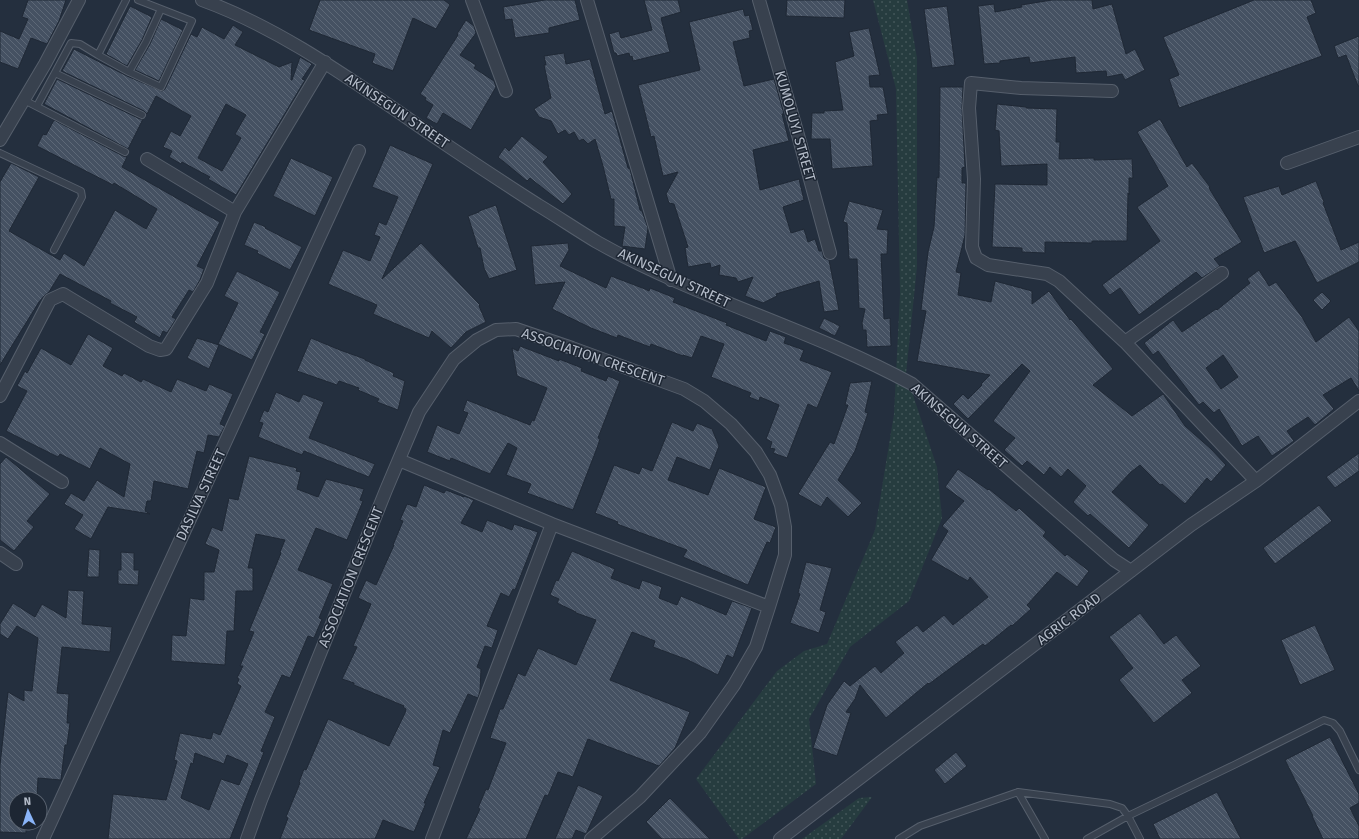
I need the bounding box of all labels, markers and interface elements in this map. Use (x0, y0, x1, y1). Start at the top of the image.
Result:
street label: KUMOLUYI STREET (771, 69, 819, 184)
street label: AKINSEGUN STREET (342, 70, 453, 152)
street label: AKINSEGUN STREET (615, 245, 733, 312)
street label: ASSOCIATION CRESCENT (519, 325, 667, 390)
street label: AKINSEGUN STREET (908, 380, 1011, 473)
street label: DASILVA STREET (172, 446, 230, 544)
street label: ASSOCIATION CRESCENT (315, 504, 387, 650)
street label: AGRIC ROAD (1034, 589, 1104, 649)
north arrow (8, 791, 48, 831)
text: N (23, 795, 31, 808)

